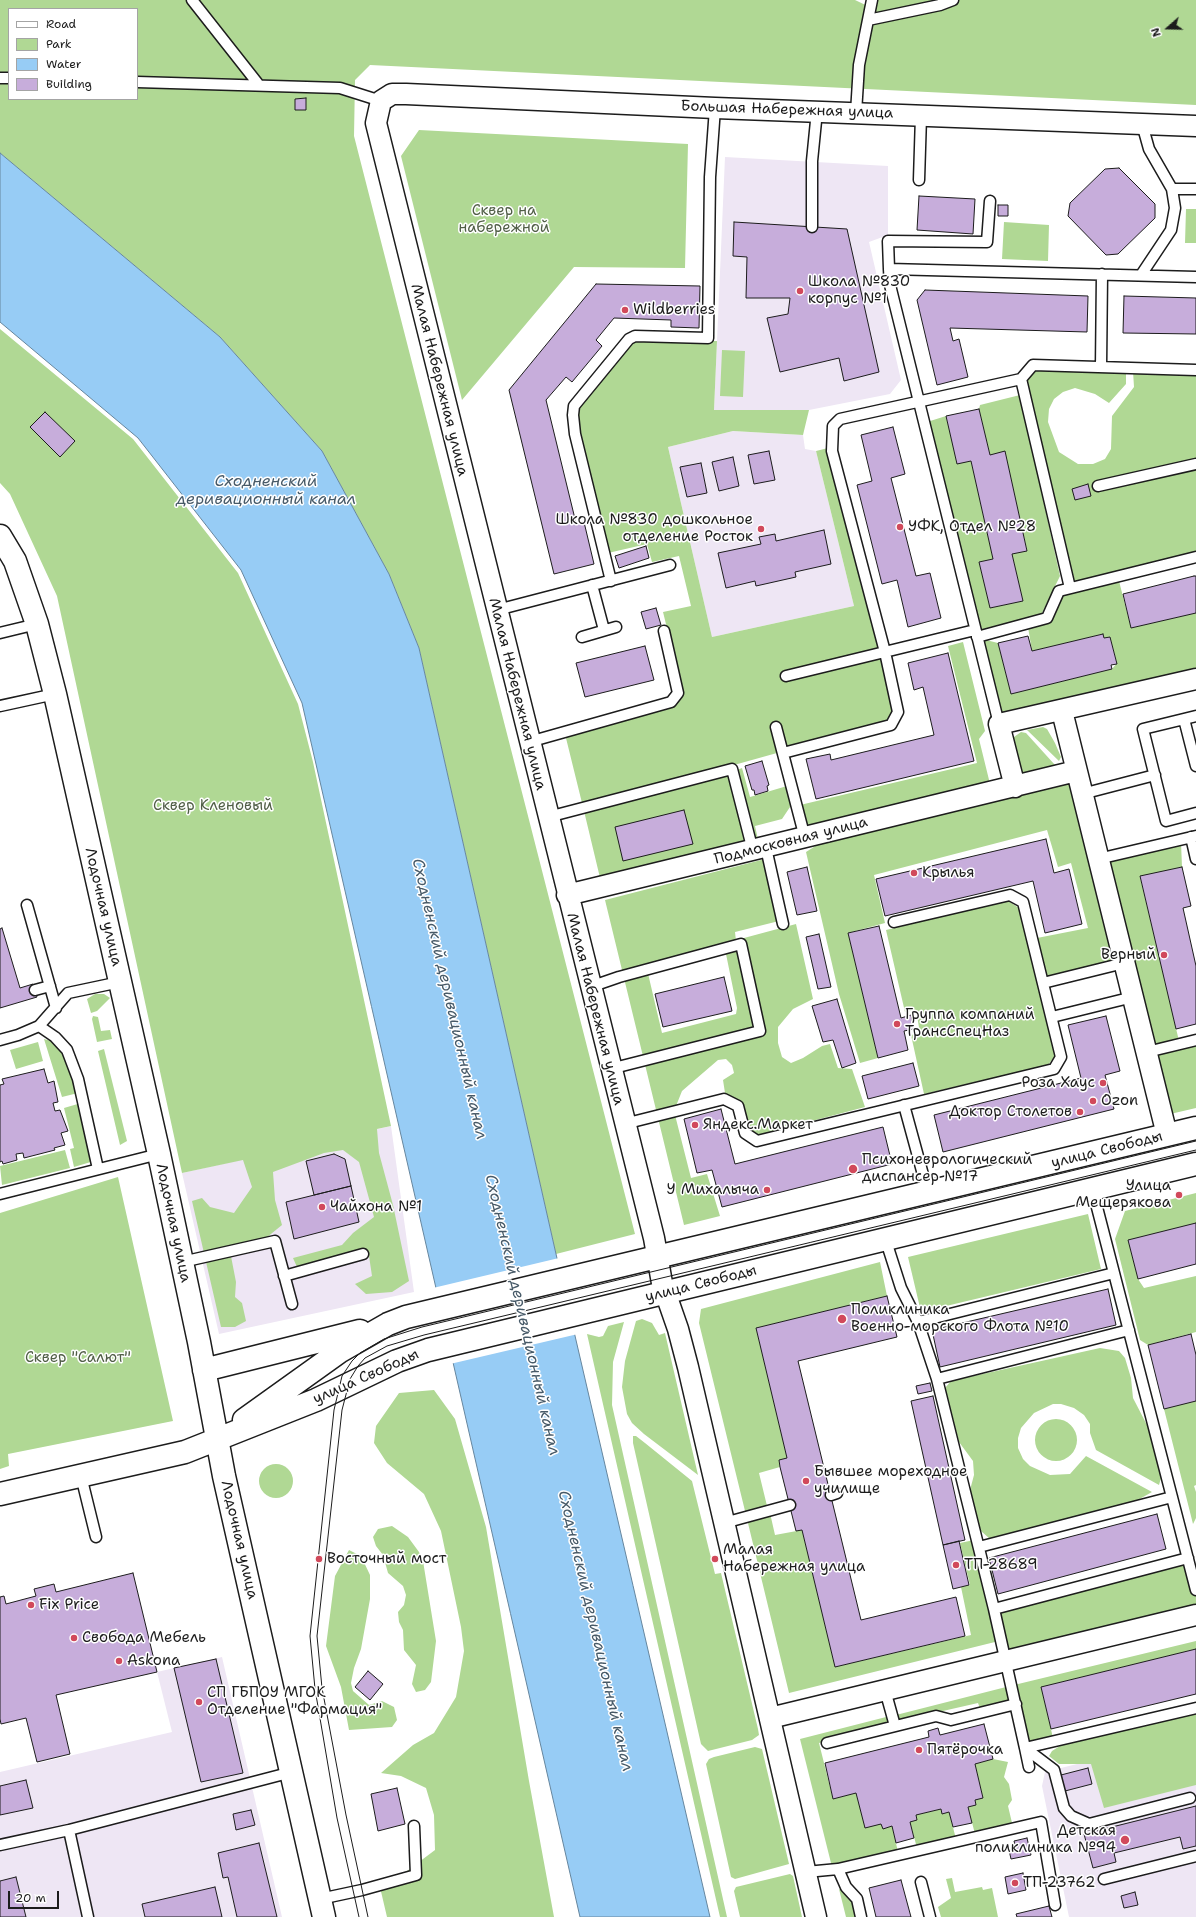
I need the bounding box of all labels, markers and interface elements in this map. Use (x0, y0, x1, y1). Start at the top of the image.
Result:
legend (8, 8, 138, 100)
north arrow (1148, 8, 1188, 48)
text: Road (46, 16, 76, 32)
text: N (1148, 26, 1165, 39)
text: Park (46, 36, 72, 52)
text: Water (46, 56, 81, 72)
text: Building (46, 76, 92, 92)
street label: Большая Набережная улица (680, 97, 894, 123)
park label: Сквер на набережной (458, 202, 550, 237)
place label: Школа №830 корпус №1 (808, 273, 910, 308)
street label: Малая Набережная улица (406, 282, 472, 478)
marker: Школа №830 корпус №1 (795, 286, 805, 296)
place label: Wildberries (633, 301, 715, 319)
marker: Wildberries (620, 305, 630, 315)
water label: Сходненский деривационный канал (176, 472, 356, 510)
place label: Школа №830 дошкольное отделение Росток (555, 511, 753, 546)
place label: УФК, Отдел №28 (908, 518, 1036, 536)
marker: УФК, Отдел №28 (895, 522, 905, 532)
marker: Школа №830 дошкольное отделение Росток (756, 524, 766, 534)
street label: Малая Набережная улица (484, 596, 550, 792)
park label: Сквер Кленовый (153, 797, 273, 815)
street label: Подмосковная улица (712, 813, 870, 869)
street label: Лодочная улица (81, 846, 125, 968)
water label: Сходненский деривационный канал (407, 857, 491, 1141)
place label: Крылья (922, 864, 975, 882)
marker: Крылья (909, 868, 919, 878)
street label: Малая Набережная улица (562, 911, 628, 1107)
place label: Верный (1101, 946, 1156, 964)
marker: Верный (1159, 950, 1169, 960)
place label: Группа компаний ТрансСпецНаз (905, 1006, 1034, 1041)
marker: Группа компаний ТрансСпецНаз (892, 1019, 902, 1029)
place label: Роза Хаус (1022, 1074, 1095, 1092)
marker: Роза Хаус (1098, 1078, 1108, 1088)
place label: Ozon (1101, 1092, 1138, 1110)
marker: Ozon (1088, 1096, 1098, 1106)
place label: Доктор Столетов (949, 1103, 1072, 1121)
marker: Доктор Столетов (1075, 1107, 1085, 1117)
place label: Яндекс.Маркет (703, 1116, 813, 1134)
marker: Яндекс.Маркет (690, 1120, 700, 1130)
street label: улица Свободы (1049, 1127, 1165, 1173)
place label: Психоневрологический диспансер №17 (862, 1151, 1032, 1186)
street label: Лодочная улица (152, 1162, 194, 1284)
marker: Психоневрологический диспансер №17 (847, 1163, 859, 1175)
water label: Сходненский деривационный канал (480, 1173, 564, 1457)
place label: Улица Мещерякова (1075, 1177, 1171, 1212)
place label: У Михалыча (667, 1181, 759, 1199)
marker: У Михалыча (762, 1185, 772, 1195)
marker: Улица Мещерякова (1174, 1190, 1184, 1200)
place label: Чайхона №1 (330, 1198, 422, 1216)
marker: Чайхона №1 (317, 1202, 327, 1212)
street label: улица Свободы (643, 1261, 759, 1307)
place label: Поликлиника Военно-морского Флота №10 (851, 1301, 1069, 1336)
marker: Поликлиника Военно-морского Флота №10 (836, 1313, 848, 1325)
street label: улица Свободы (310, 1346, 422, 1408)
park label: Сквер "Салют" (25, 1349, 131, 1367)
place label: Бывшее мореходное училище (814, 1463, 967, 1498)
marker: Бывшее мореходное училище (801, 1476, 811, 1486)
street label: Лодочная улица (217, 1479, 261, 1601)
water label: Сходненский деривационный канал (553, 1489, 637, 1773)
place label: Малая Набережная улица (723, 1541, 865, 1576)
place label: Восточный мост (327, 1550, 446, 1568)
marker: Восточный мост (314, 1554, 324, 1564)
marker: Малая Набережная улица (710, 1554, 720, 1564)
place label: ТП-28689 (964, 1556, 1038, 1574)
marker: ТП-28689 (951, 1560, 961, 1570)
place label: Fix Price (39, 1596, 99, 1614)
marker: Fix Price (26, 1600, 36, 1610)
place label: Свобода Мебель (82, 1629, 206, 1647)
marker: Свобода Мебель (69, 1633, 79, 1643)
place label: Askona (127, 1652, 180, 1670)
marker: Askona (114, 1656, 124, 1666)
place label: СП ГБПОУ МГОК Отделение "Фармация" (207, 1684, 382, 1719)
marker: СП ГБПОУ МГОК Отделение "Фармация" (194, 1697, 204, 1707)
place label: Пятёрочка (927, 1741, 1003, 1759)
marker: Пятёрочка (914, 1745, 924, 1755)
place label: Детская поликлиника №94 (975, 1822, 1116, 1857)
marker: Детская поликлиника №94 (1119, 1834, 1131, 1846)
place label: ТП-23762 (1023, 1874, 1095, 1892)
marker: ТП-23762 (1010, 1878, 1020, 1888)
scale bar (10, 1883, 61, 1909)
text: 20 m (15, 1890, 46, 1906)

